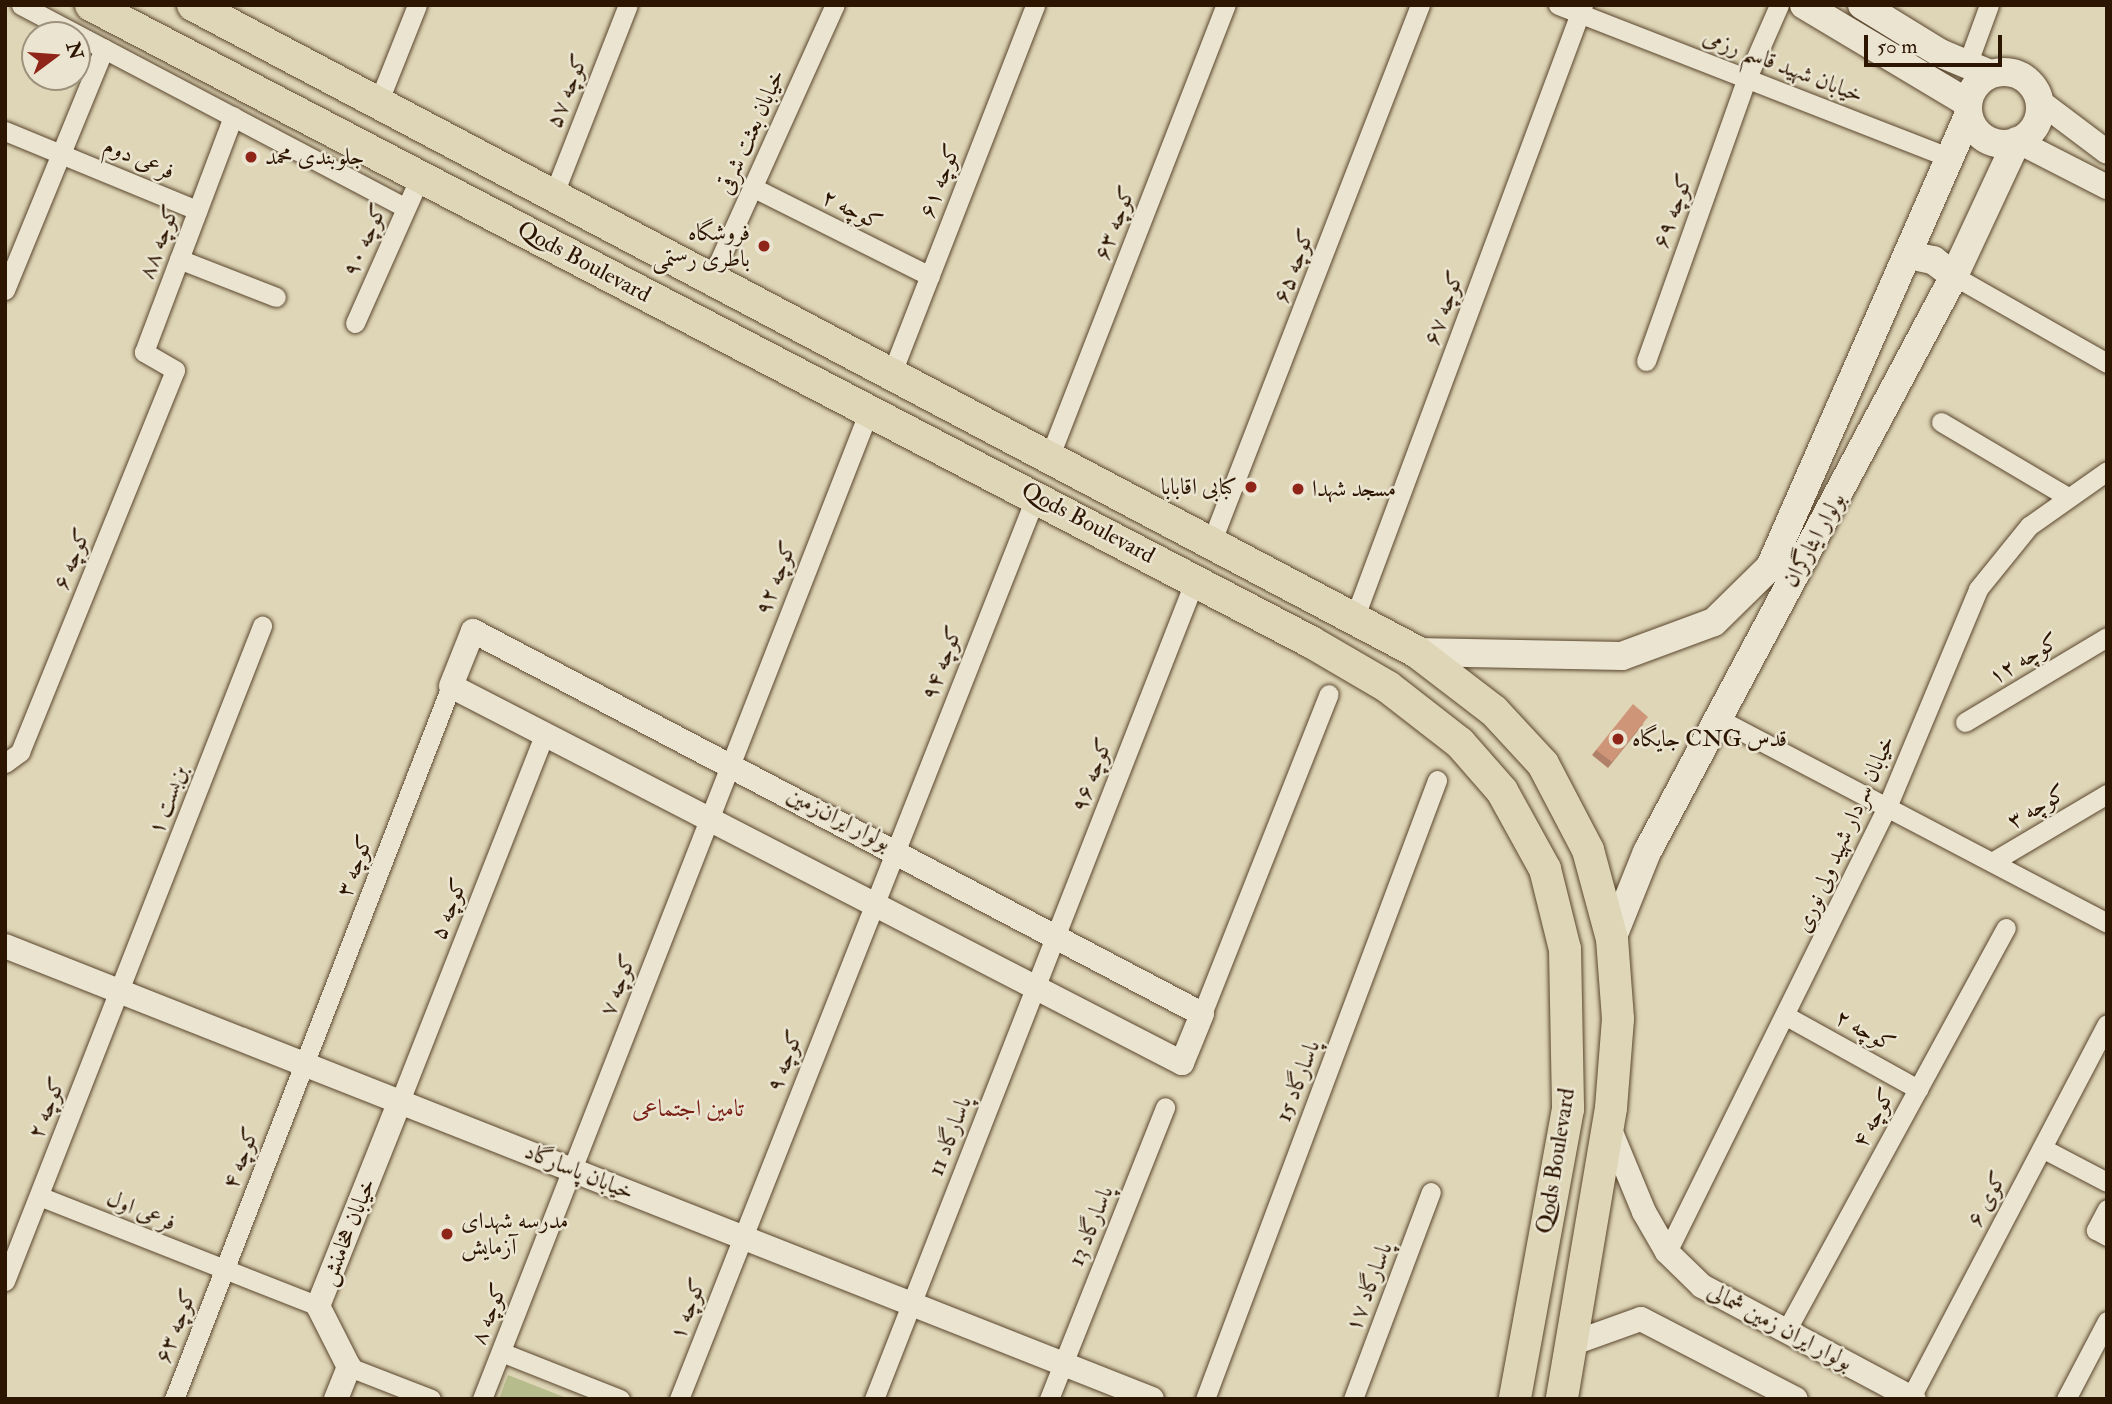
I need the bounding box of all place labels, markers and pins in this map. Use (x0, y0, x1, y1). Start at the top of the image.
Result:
place label: جلوبندی محمد (265, 143, 364, 171)
marker: جلوبندی محمد (243, 149, 259, 165)
place label: فروشگاه باطری رستمی (652, 219, 750, 273)
marker: فروشگاه باطری رستمی (756, 238, 772, 254)
place label: کبابی اقابابا (1161, 473, 1237, 501)
place label: مسجد شهدا (1312, 475, 1396, 503)
marker: کبابی اقابابا (1243, 479, 1259, 495)
marker: مسجد شهدا (1290, 481, 1306, 497)
place label: جایگاه CNG قدس (1632, 725, 1787, 753)
marker: جایگاه CNG قدس (1610, 731, 1626, 747)
place label: مدرسه شهدای آزمایش (461, 1207, 568, 1261)
marker: مدرسه شهدای آزمایش (439, 1226, 455, 1242)

